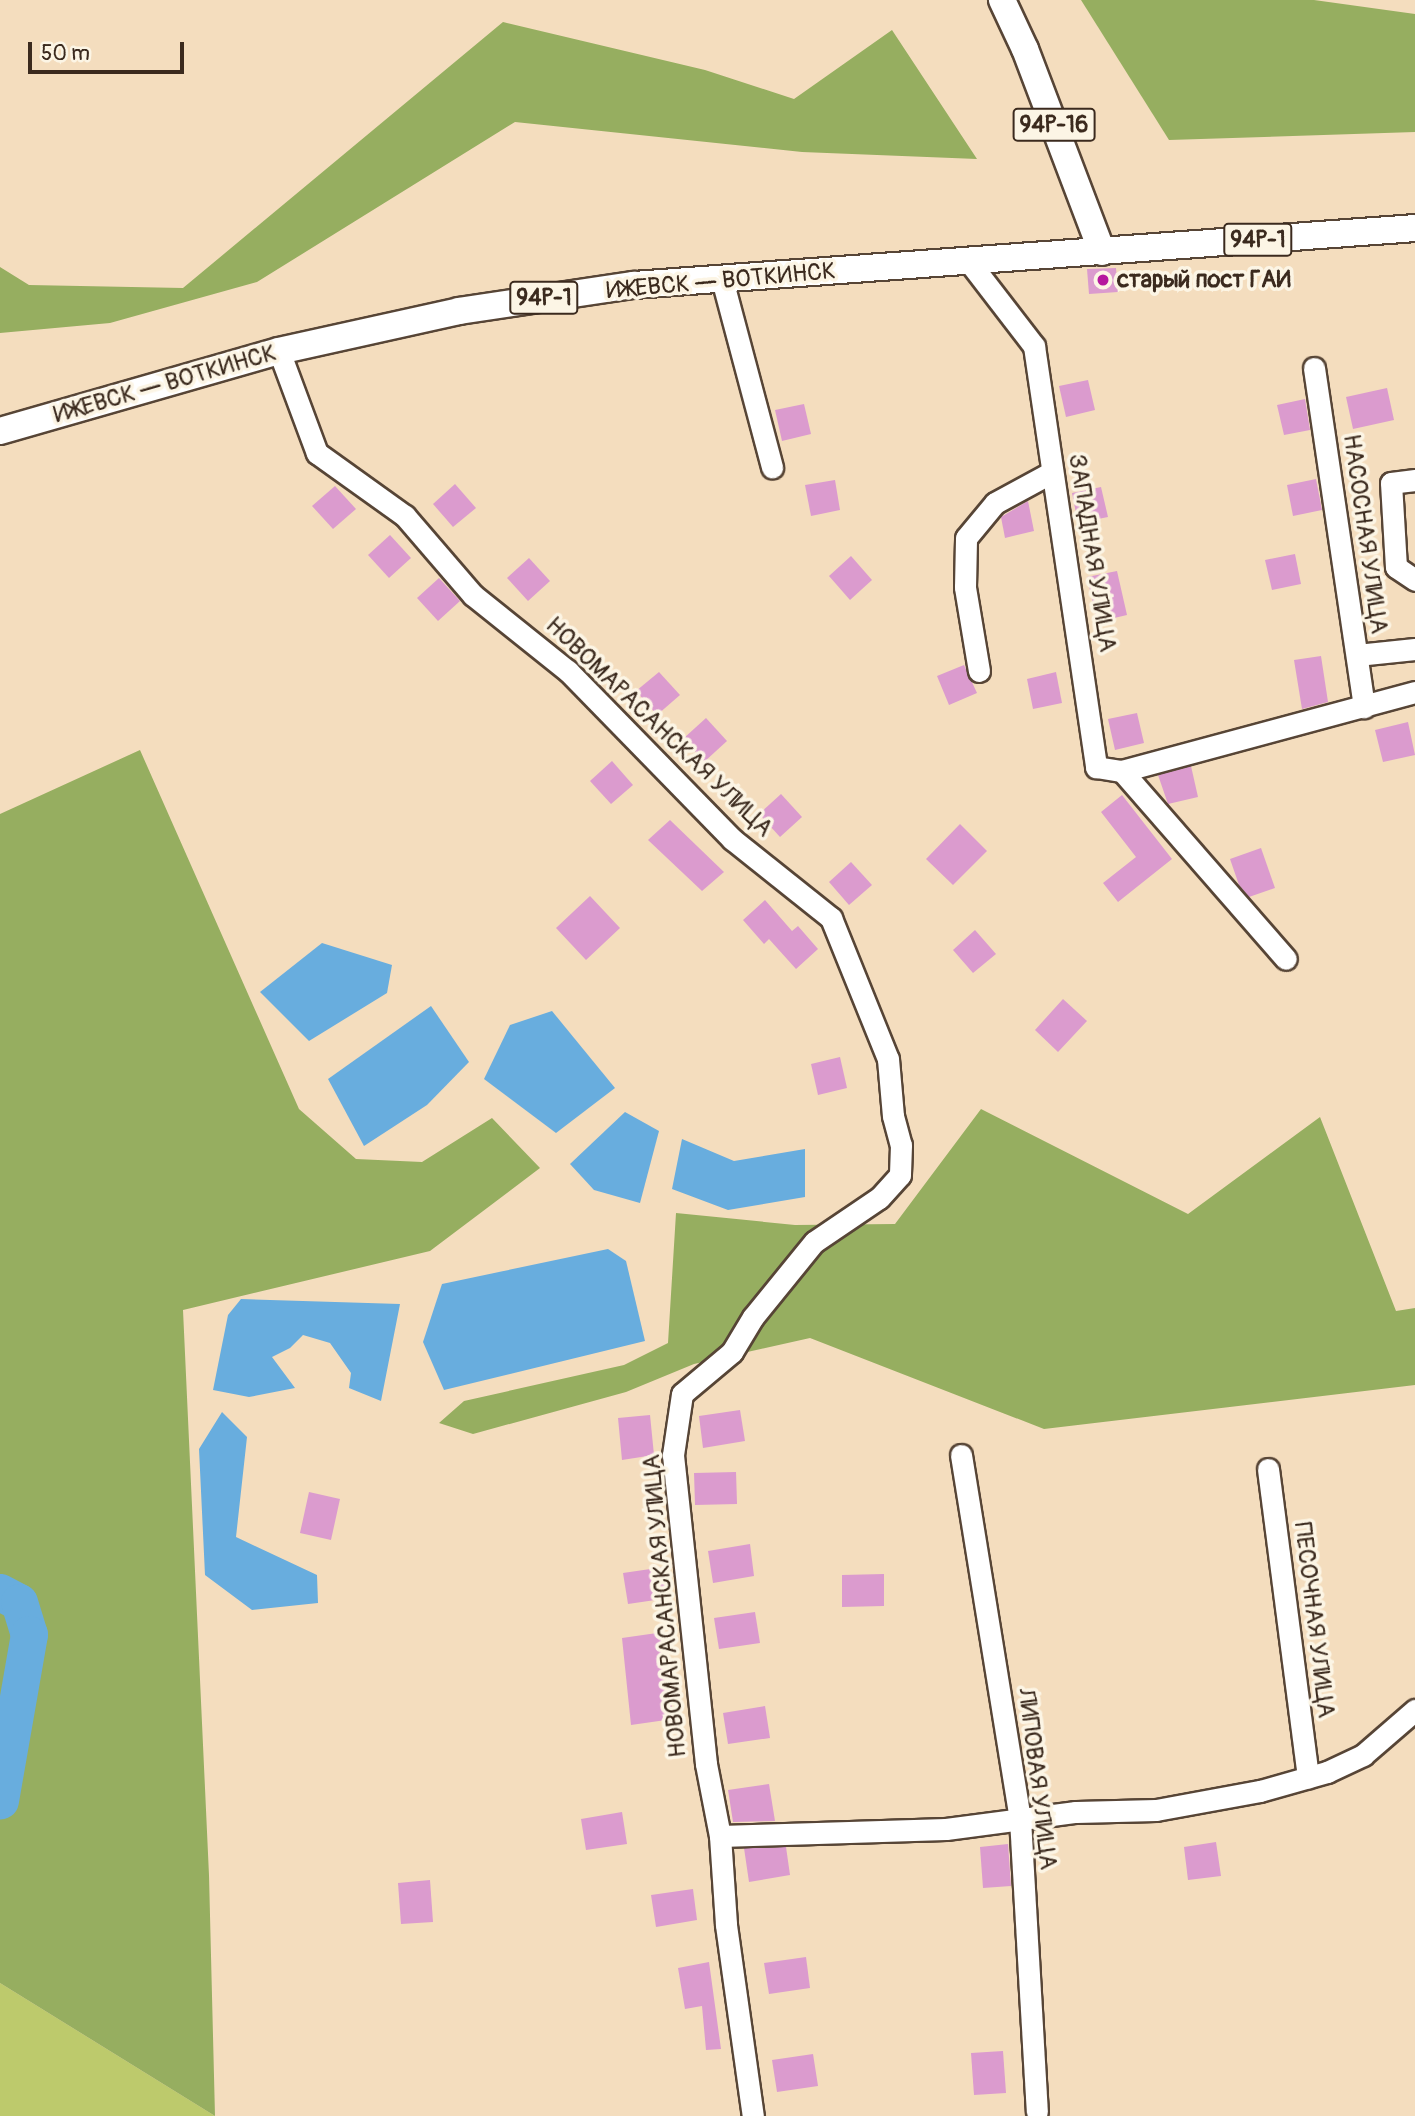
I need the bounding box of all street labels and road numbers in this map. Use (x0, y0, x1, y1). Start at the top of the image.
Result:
road number: 94Р-16 (1012, 106, 1096, 144)
road number: 94Р-1 (1223, 220, 1293, 260)
street label: ИЖЕВСК — ВОТКИНСК (605, 257, 837, 305)
road number: 94Р-1 (509, 278, 579, 318)
street label: ИЖЕВСК — ВОТКИНСК (50, 338, 280, 430)
street label: НАСОСНАЯ УЛИЦА (1337, 432, 1393, 636)
street label: ЗАПАДНАЯ УЛИЦА (1062, 452, 1122, 654)
street label: НОВОМАРАСАНСКАЯ УЛИЦА (540, 611, 778, 843)
street label: НОВОМАРАСАНСКАЯ УЛИЦА (637, 1453, 693, 1759)
street label: ПЕСОЧНАЯ УЛИЦА (1288, 1520, 1340, 1720)
street label: ЛИПОВАЯ УЛИЦА (1012, 1687, 1062, 1871)

